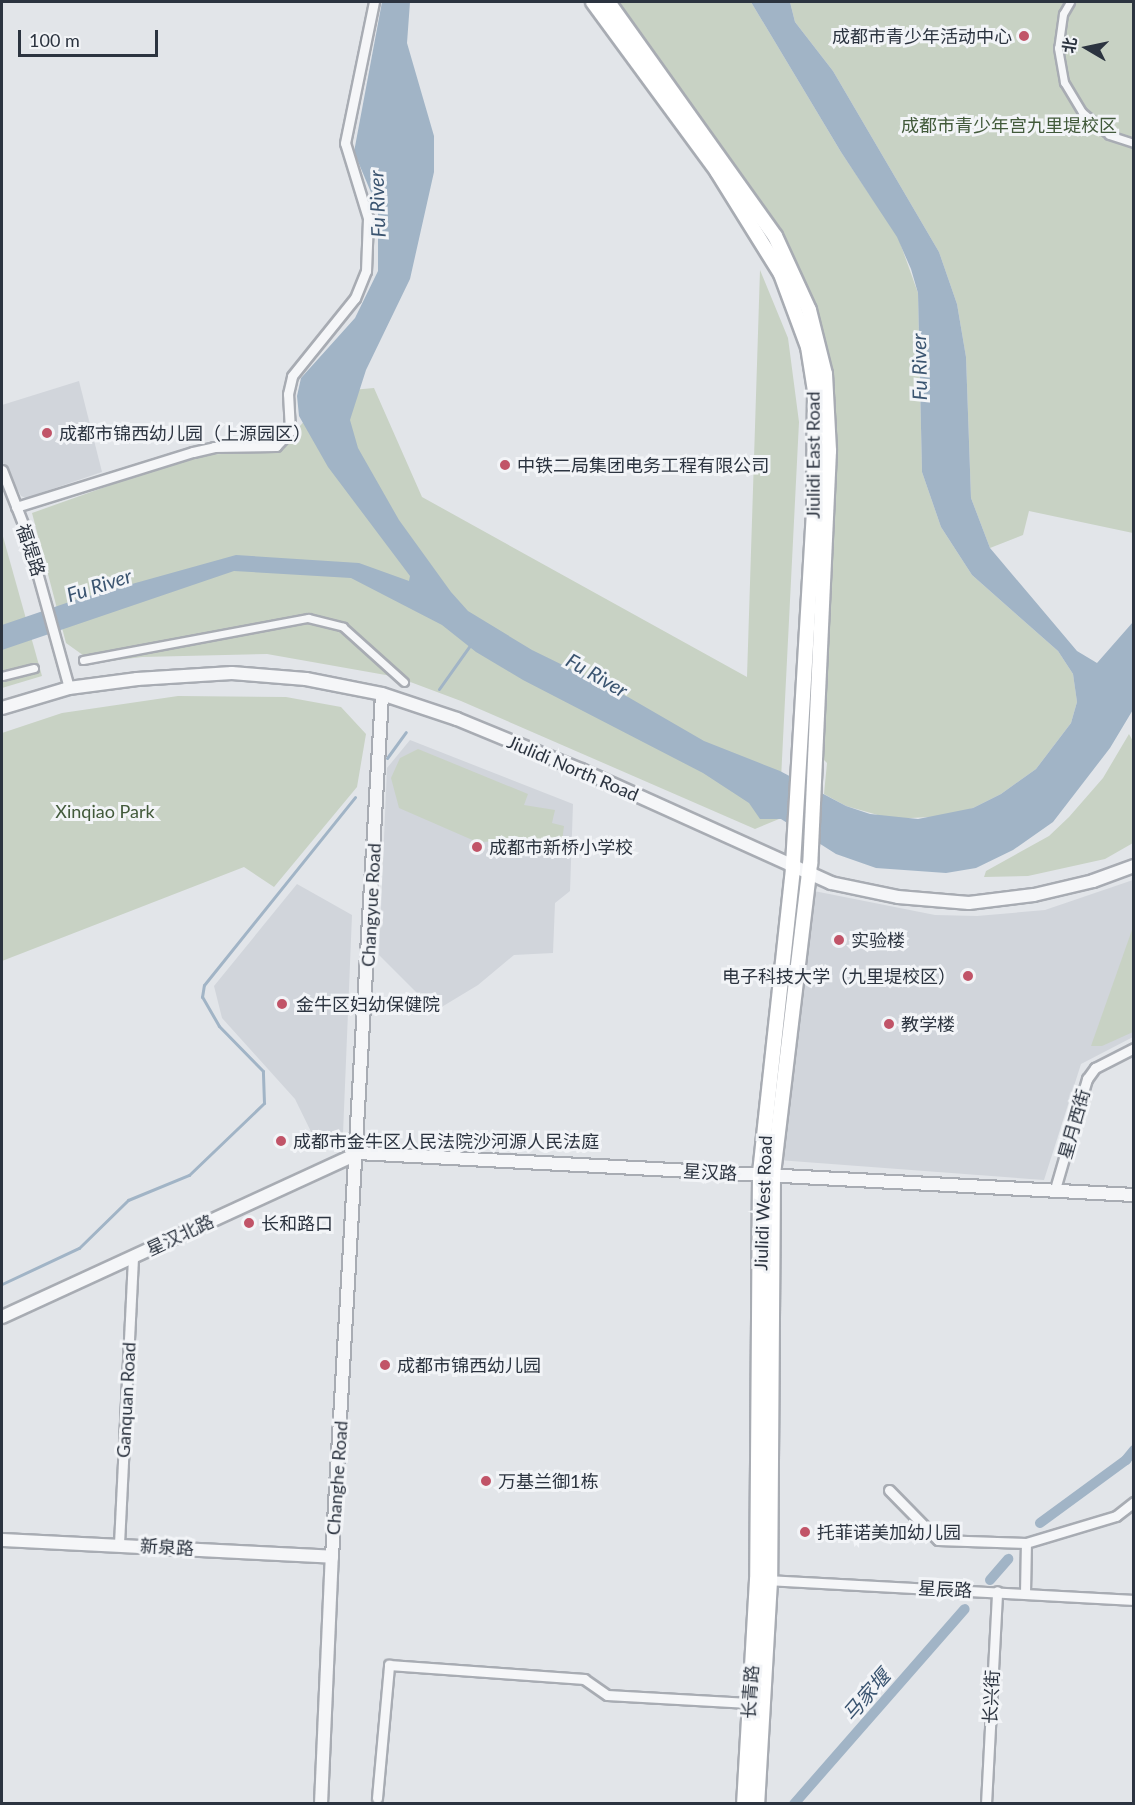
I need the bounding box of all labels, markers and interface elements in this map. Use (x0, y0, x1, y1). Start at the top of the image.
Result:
scale bar (21, 18, 160, 56)
north arrow (1057, 18, 1117, 78)
place label: 成都市青少年活动中心 (832, 25, 1012, 47)
text: 100 m (29, 29, 80, 51)
marker: 成都市青少年活动中心 (1017, 29, 1031, 43)
text: 北 (1058, 36, 1079, 55)
park label: 成都市青少年宫九里堤校区 (901, 114, 1117, 136)
water label: Fu River (364, 170, 390, 238)
water label: Fu River (906, 333, 932, 401)
street label: Jiulidi East Road (802, 391, 824, 519)
place label: 成都市锦西幼儿园（上源园区） (59, 422, 311, 444)
marker: 成都市锦西幼儿园（上源园区） (40, 426, 54, 440)
place label: 中铁二局集团电务工程有限公司 (517, 454, 769, 476)
marker: 中铁二局集团电务工程有限公司 (498, 458, 512, 472)
street label: 福堤路 (12, 521, 50, 579)
water label: Fu River (63, 563, 135, 607)
water label: Fu River (562, 648, 632, 702)
street label: Jiulidi North Road (504, 731, 642, 805)
park label: Xinqiao Park (55, 800, 155, 822)
place label: 成都市新桥小学校 (489, 836, 633, 858)
marker: 成都市新桥小学校 (470, 840, 484, 854)
street label: Changyue Road (357, 843, 385, 967)
place label: 实验楼 (851, 929, 905, 951)
marker: 实验楼 (832, 933, 846, 947)
place label: 电子科技大学（九里堤校区） (722, 965, 956, 987)
marker: 电子科技大学（九里堤校区） (961, 969, 975, 983)
place label: 金牛区妇幼保健院 (296, 993, 440, 1015)
marker: 金牛区妇幼保健院 (273, 995, 291, 1013)
place label: 教学楼 (901, 1013, 955, 1035)
marker: 教学楼 (882, 1017, 896, 1031)
street label: 星月西街 (1054, 1086, 1094, 1162)
place label: 成都市金牛区人民法院沙河源人民法庭 (293, 1130, 599, 1152)
marker: 成都市金牛区人民法院沙河源人民法庭 (274, 1134, 288, 1148)
street label: Jiulidi West Road (750, 1135, 776, 1271)
street label: 星汉路 (682, 1160, 738, 1184)
street label: 星汉北路 (143, 1210, 217, 1260)
place label: 长和路口 (261, 1212, 333, 1234)
marker: 长和路口 (242, 1216, 256, 1230)
street label: Ganquan Road (112, 1342, 140, 1458)
place label: 成都市锦西幼儿园 (397, 1354, 541, 1376)
marker: 成都市锦西幼儿园 (378, 1358, 392, 1372)
street label: Changhe Road (322, 1420, 352, 1536)
place label: 万基兰御1栋 (498, 1470, 598, 1492)
marker: 万基兰御1栋 (479, 1474, 493, 1488)
place label: 托菲诺美加幼儿园 (817, 1521, 961, 1543)
marker: 托菲诺美加幼儿园 (798, 1525, 812, 1539)
street label: 新泉路 (139, 1535, 195, 1559)
street label: 星辰路 (917, 1577, 973, 1601)
street label: 长青路 (737, 1664, 763, 1720)
water label: 马家堰 (837, 1664, 895, 1726)
street label: 长兴街 (979, 1669, 1003, 1725)

